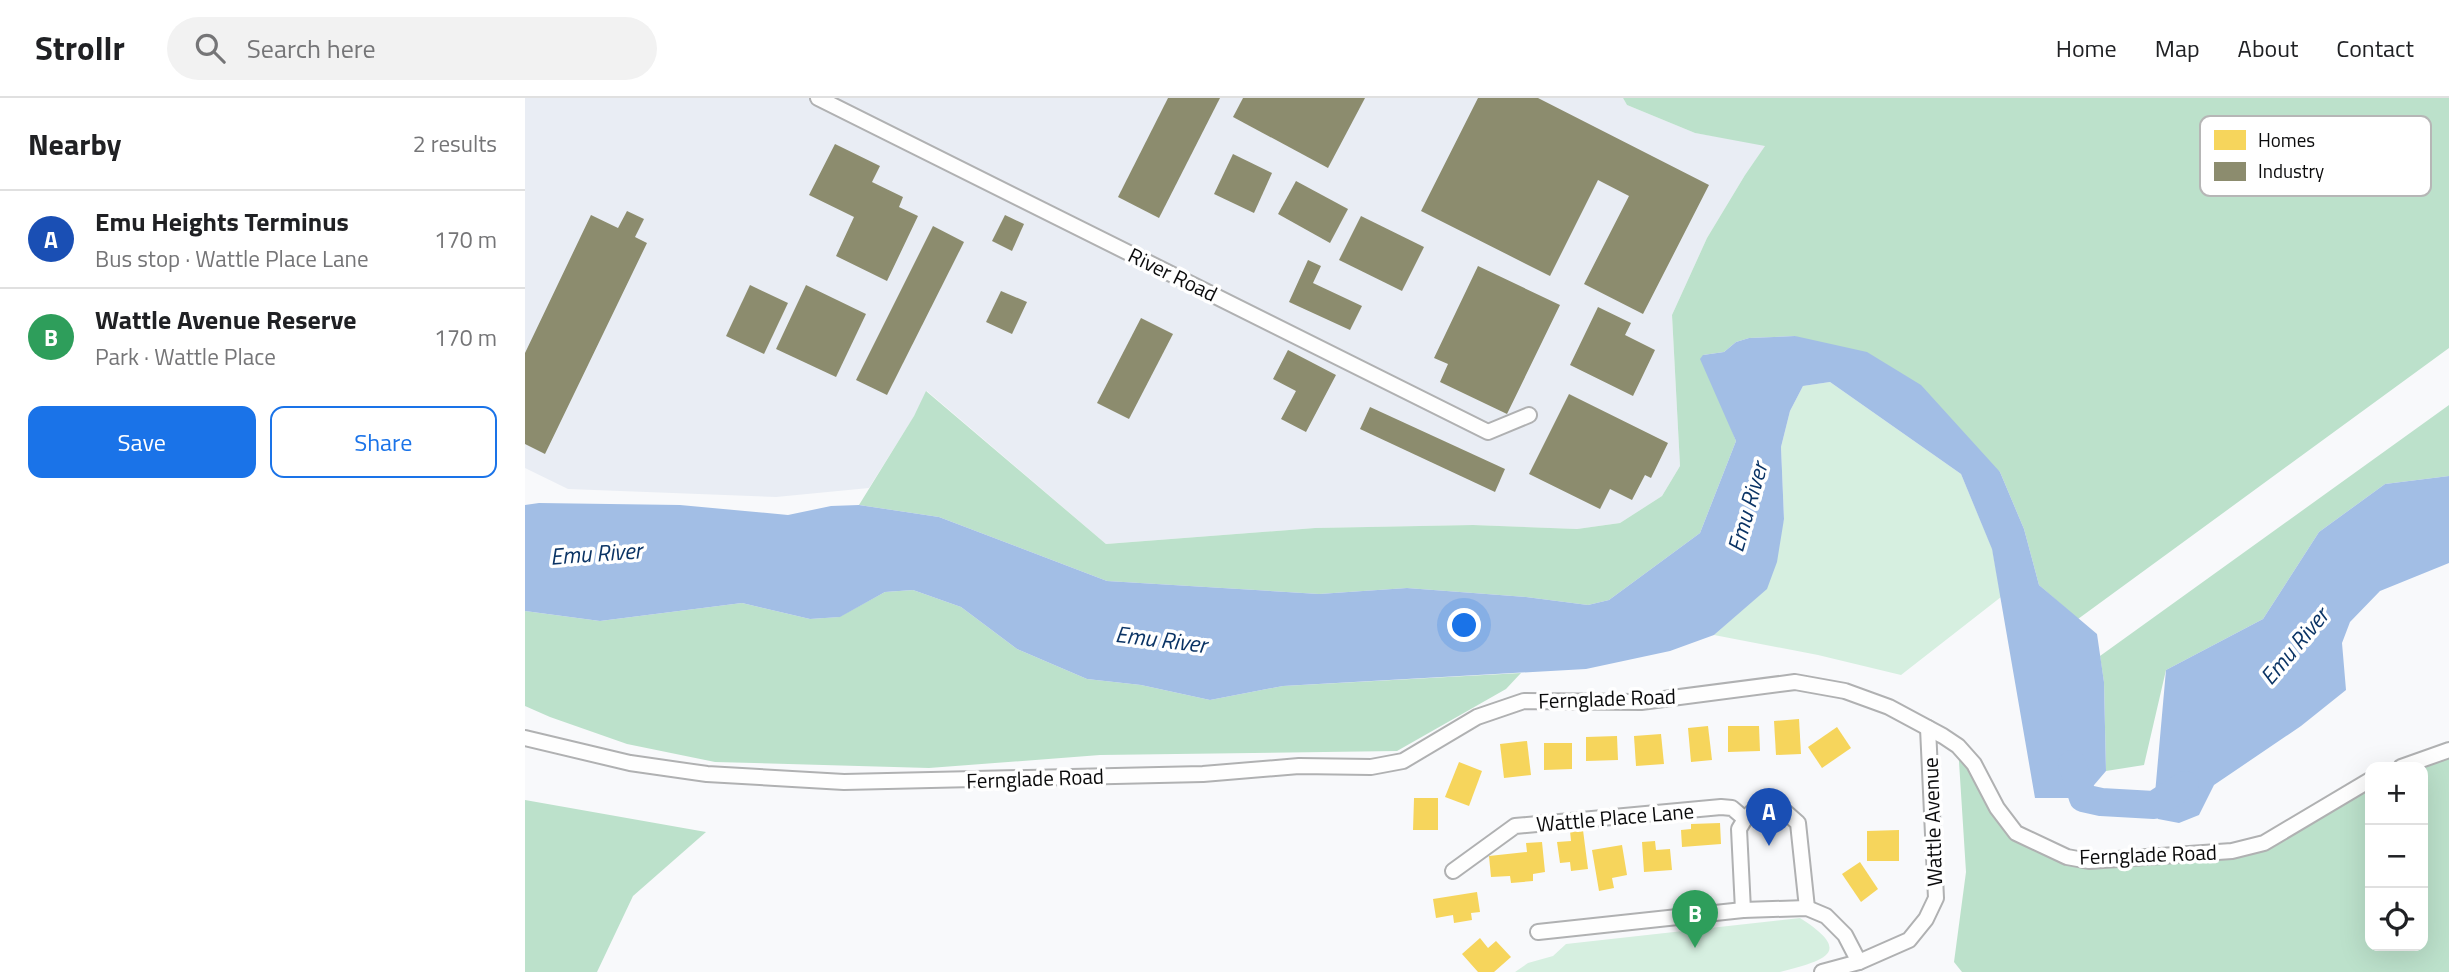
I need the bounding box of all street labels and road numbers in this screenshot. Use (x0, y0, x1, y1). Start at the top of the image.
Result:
street label: River Road (1123, 239, 1223, 309)
street label: Fernglade Road (1538, 680, 1676, 716)
street label: Wattle Avenue (1914, 757, 1950, 887)
street label: Fernglade Road (966, 760, 1104, 796)
street label: Wattle Place Lane (1535, 794, 1695, 840)
street label: Fernglade Road (2079, 836, 2217, 872)

